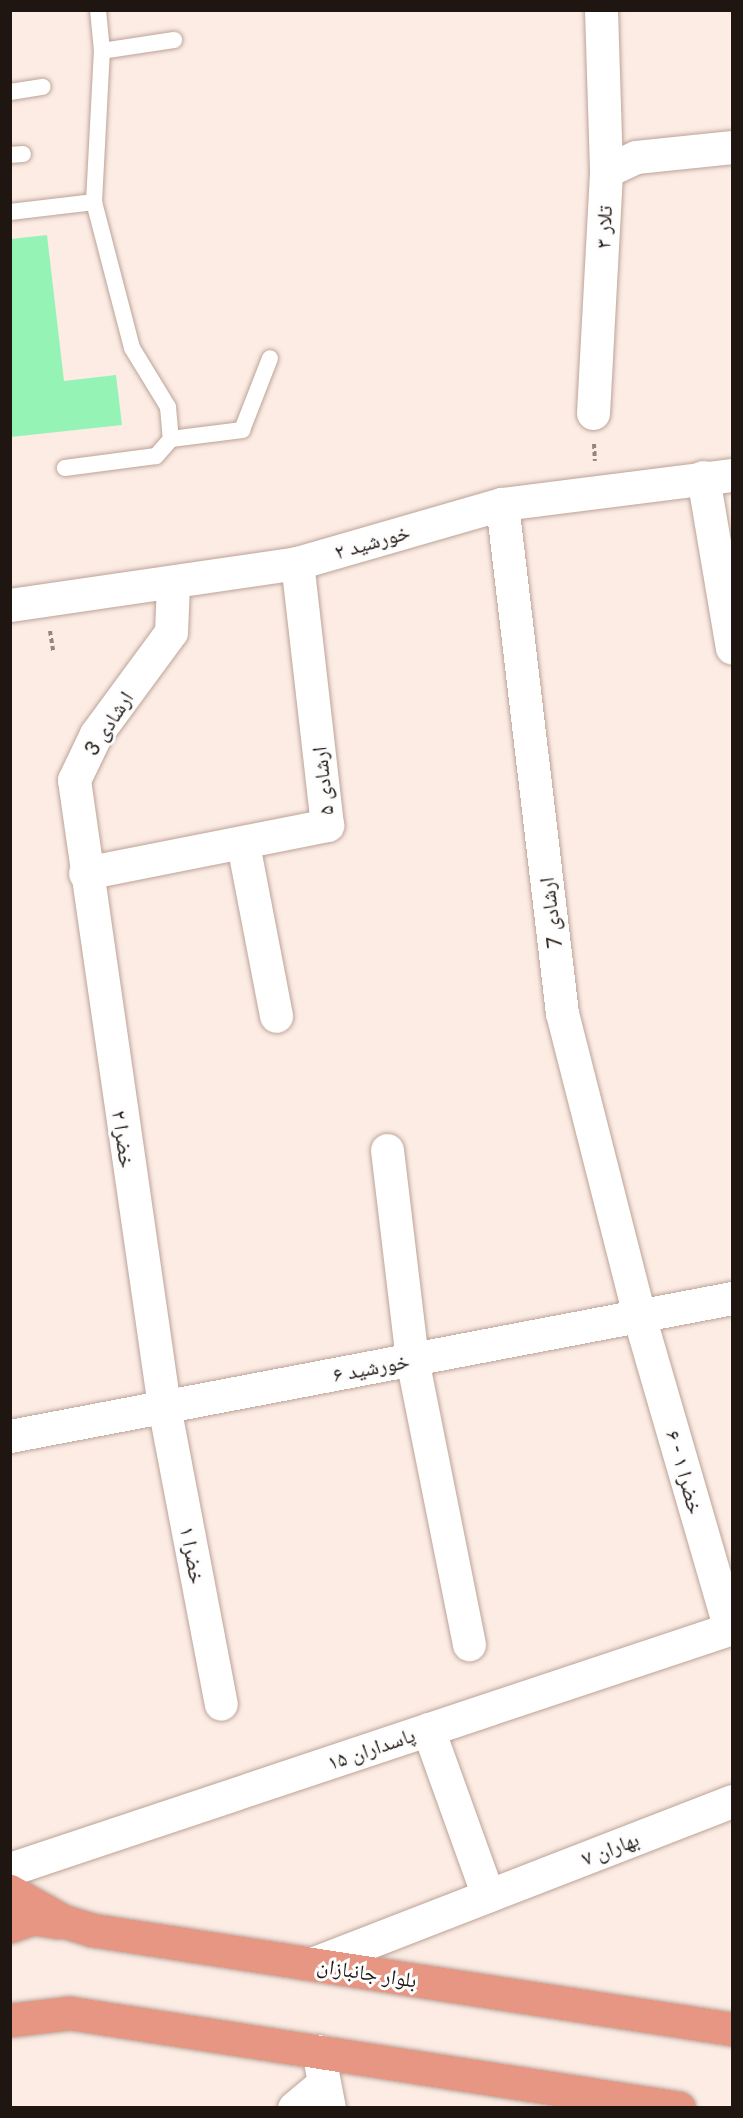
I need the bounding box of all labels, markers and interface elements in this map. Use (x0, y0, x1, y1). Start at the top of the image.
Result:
street label: تلار ۳ (589, 205, 617, 249)
street label: خورشید ۲ (331, 518, 413, 564)
street label: ارشادی 3 (78, 686, 138, 760)
street label: ارشادی ۵ (306, 746, 338, 816)
street label: ارشادی 7 (533, 876, 567, 950)
street label: خضرا ۲ (107, 1109, 141, 1169)
street label: خورشید ۶ (331, 1347, 411, 1387)
street label: خضرا ۱ - ۶ (661, 1427, 709, 1517)
street label: خضرا ۱ (175, 1524, 211, 1586)
street label: پاسداران ۱۵ (324, 1721, 418, 1775)
street label: بهاران ۷ (578, 1826, 642, 1870)
street label: بلوار جانبازان (315, 1952, 419, 1992)

